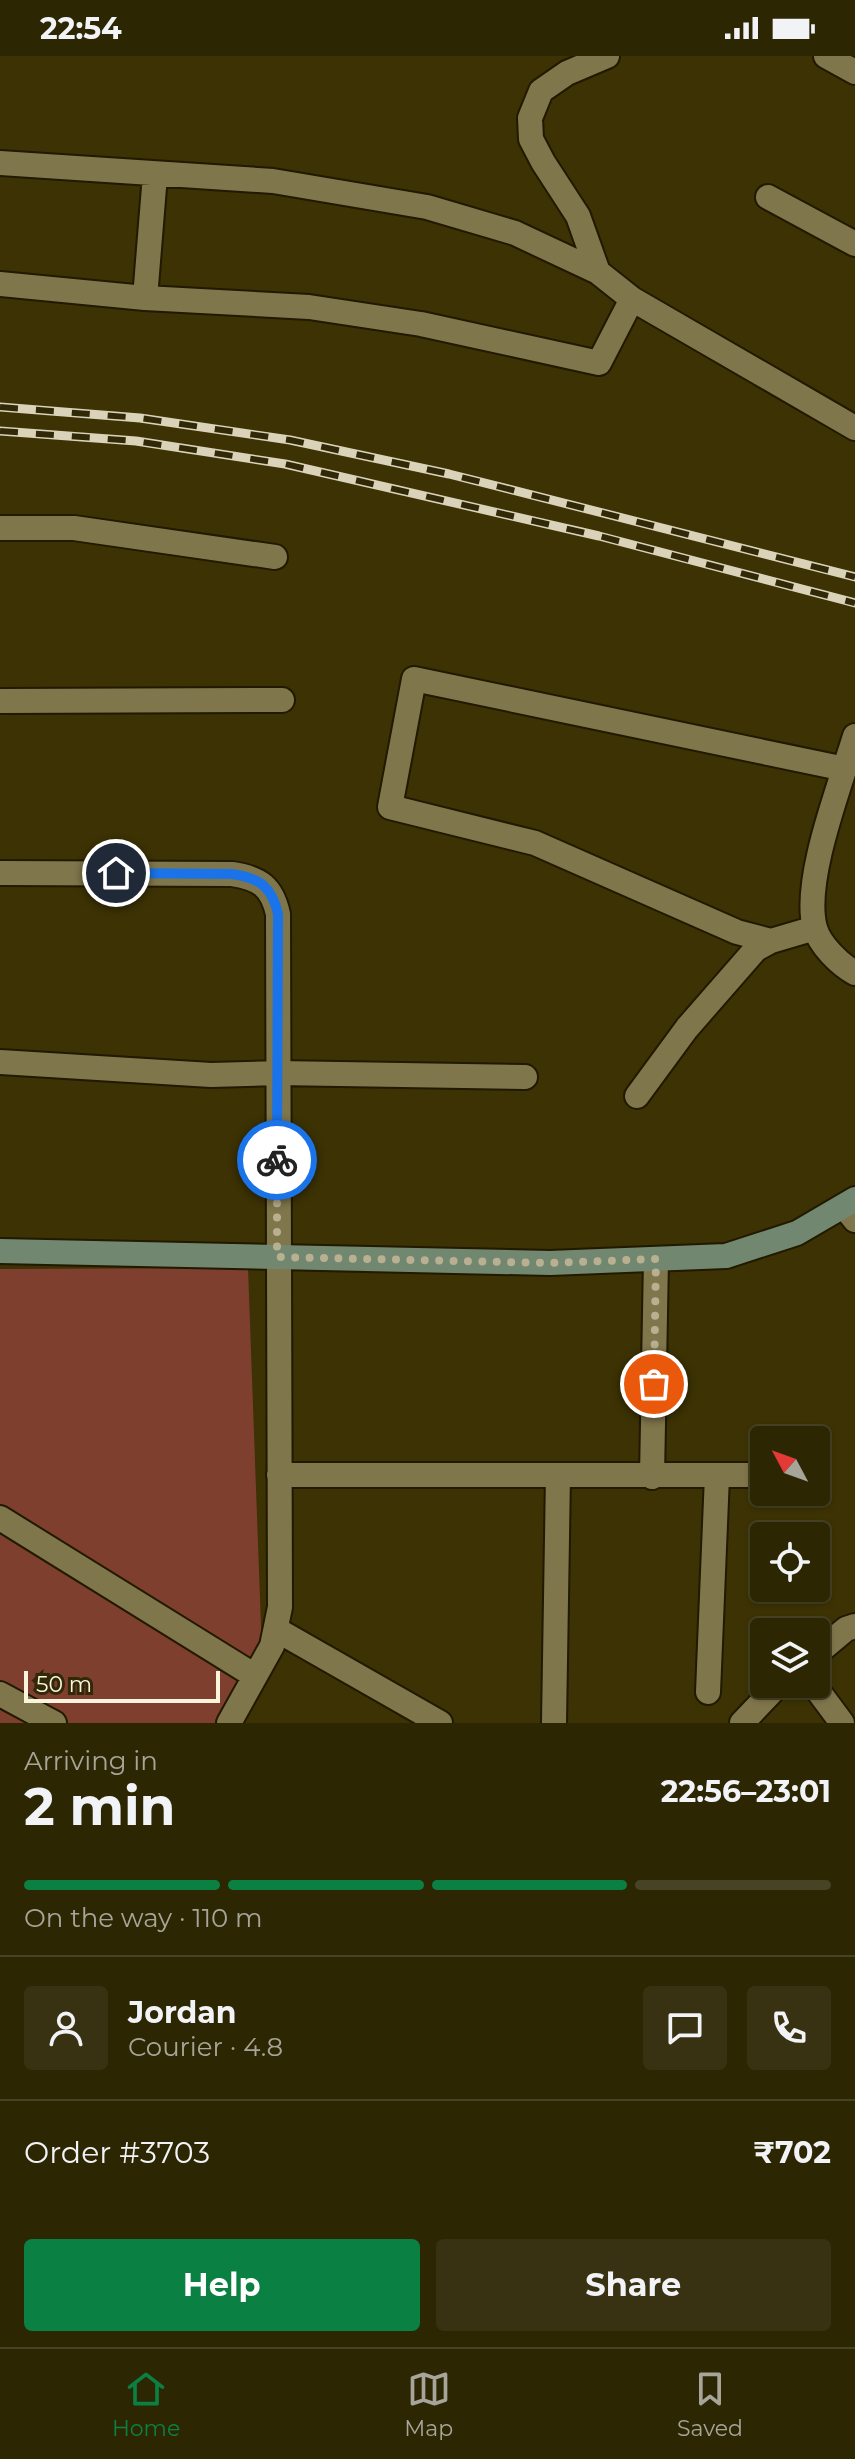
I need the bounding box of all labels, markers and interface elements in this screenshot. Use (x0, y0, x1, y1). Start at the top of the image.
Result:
text: 22:54 (40, 10, 122, 47)
pin (82, 839, 150, 907)
icon: home (94, 851, 138, 895)
courier (237, 1120, 317, 1200)
icon: bike (255, 1138, 299, 1182)
pin (620, 1350, 688, 1418)
icon: bag (632, 1362, 676, 1406)
north arrow (750, 1426, 830, 1506)
map controls (750, 1426, 830, 1698)
button: locate (750, 1522, 830, 1602)
button: layers (750, 1618, 830, 1698)
scale bar (24, 1667, 220, 1703)
text: 50 m (36, 1671, 92, 1698)
text: Arriving in (24, 1745, 158, 1777)
text: 22:56–23:01 (661, 1773, 831, 1810)
text: 2 min (24, 1775, 176, 1838)
text: On the way · 110 m (24, 1902, 263, 1934)
button: person (24, 1986, 108, 2070)
button: chat (643, 1986, 727, 2070)
button: phone (747, 1986, 831, 2070)
text: Jordan (128, 1994, 237, 2031)
text: Courier · 4.8 (128, 2031, 283, 2063)
text: Order #3703 (24, 2134, 210, 2171)
text: ₹702 (753, 2134, 831, 2171)
button: Help (24, 2239, 420, 2331)
button: Share (436, 2239, 831, 2331)
tab: Home (112, 2367, 180, 2442)
tab: Map (404, 2367, 453, 2442)
tab: Saved (677, 2367, 743, 2442)

